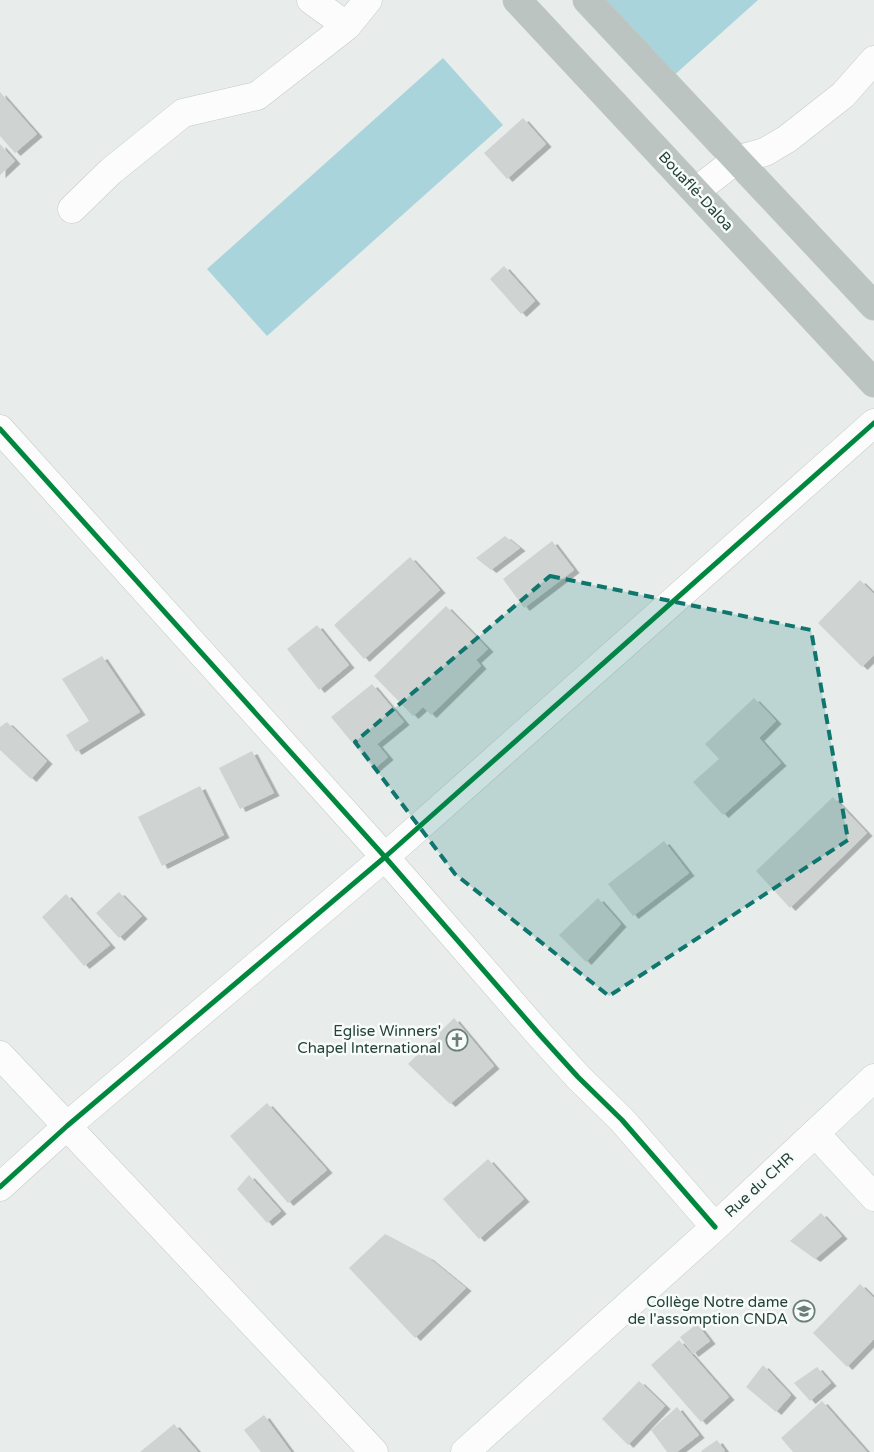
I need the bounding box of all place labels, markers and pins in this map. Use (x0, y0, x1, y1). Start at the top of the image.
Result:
place label: Eglise Winners' Chapel International (297, 1022, 441, 1057)
church icon: Eglise Winners' Chapel International (445, 1028, 469, 1052)
place label: Collège Notre dame de l'assomption CNDA (628, 1293, 788, 1328)
school or university icon: Collège Notre dame de l'assomption CNDA (792, 1299, 816, 1323)

